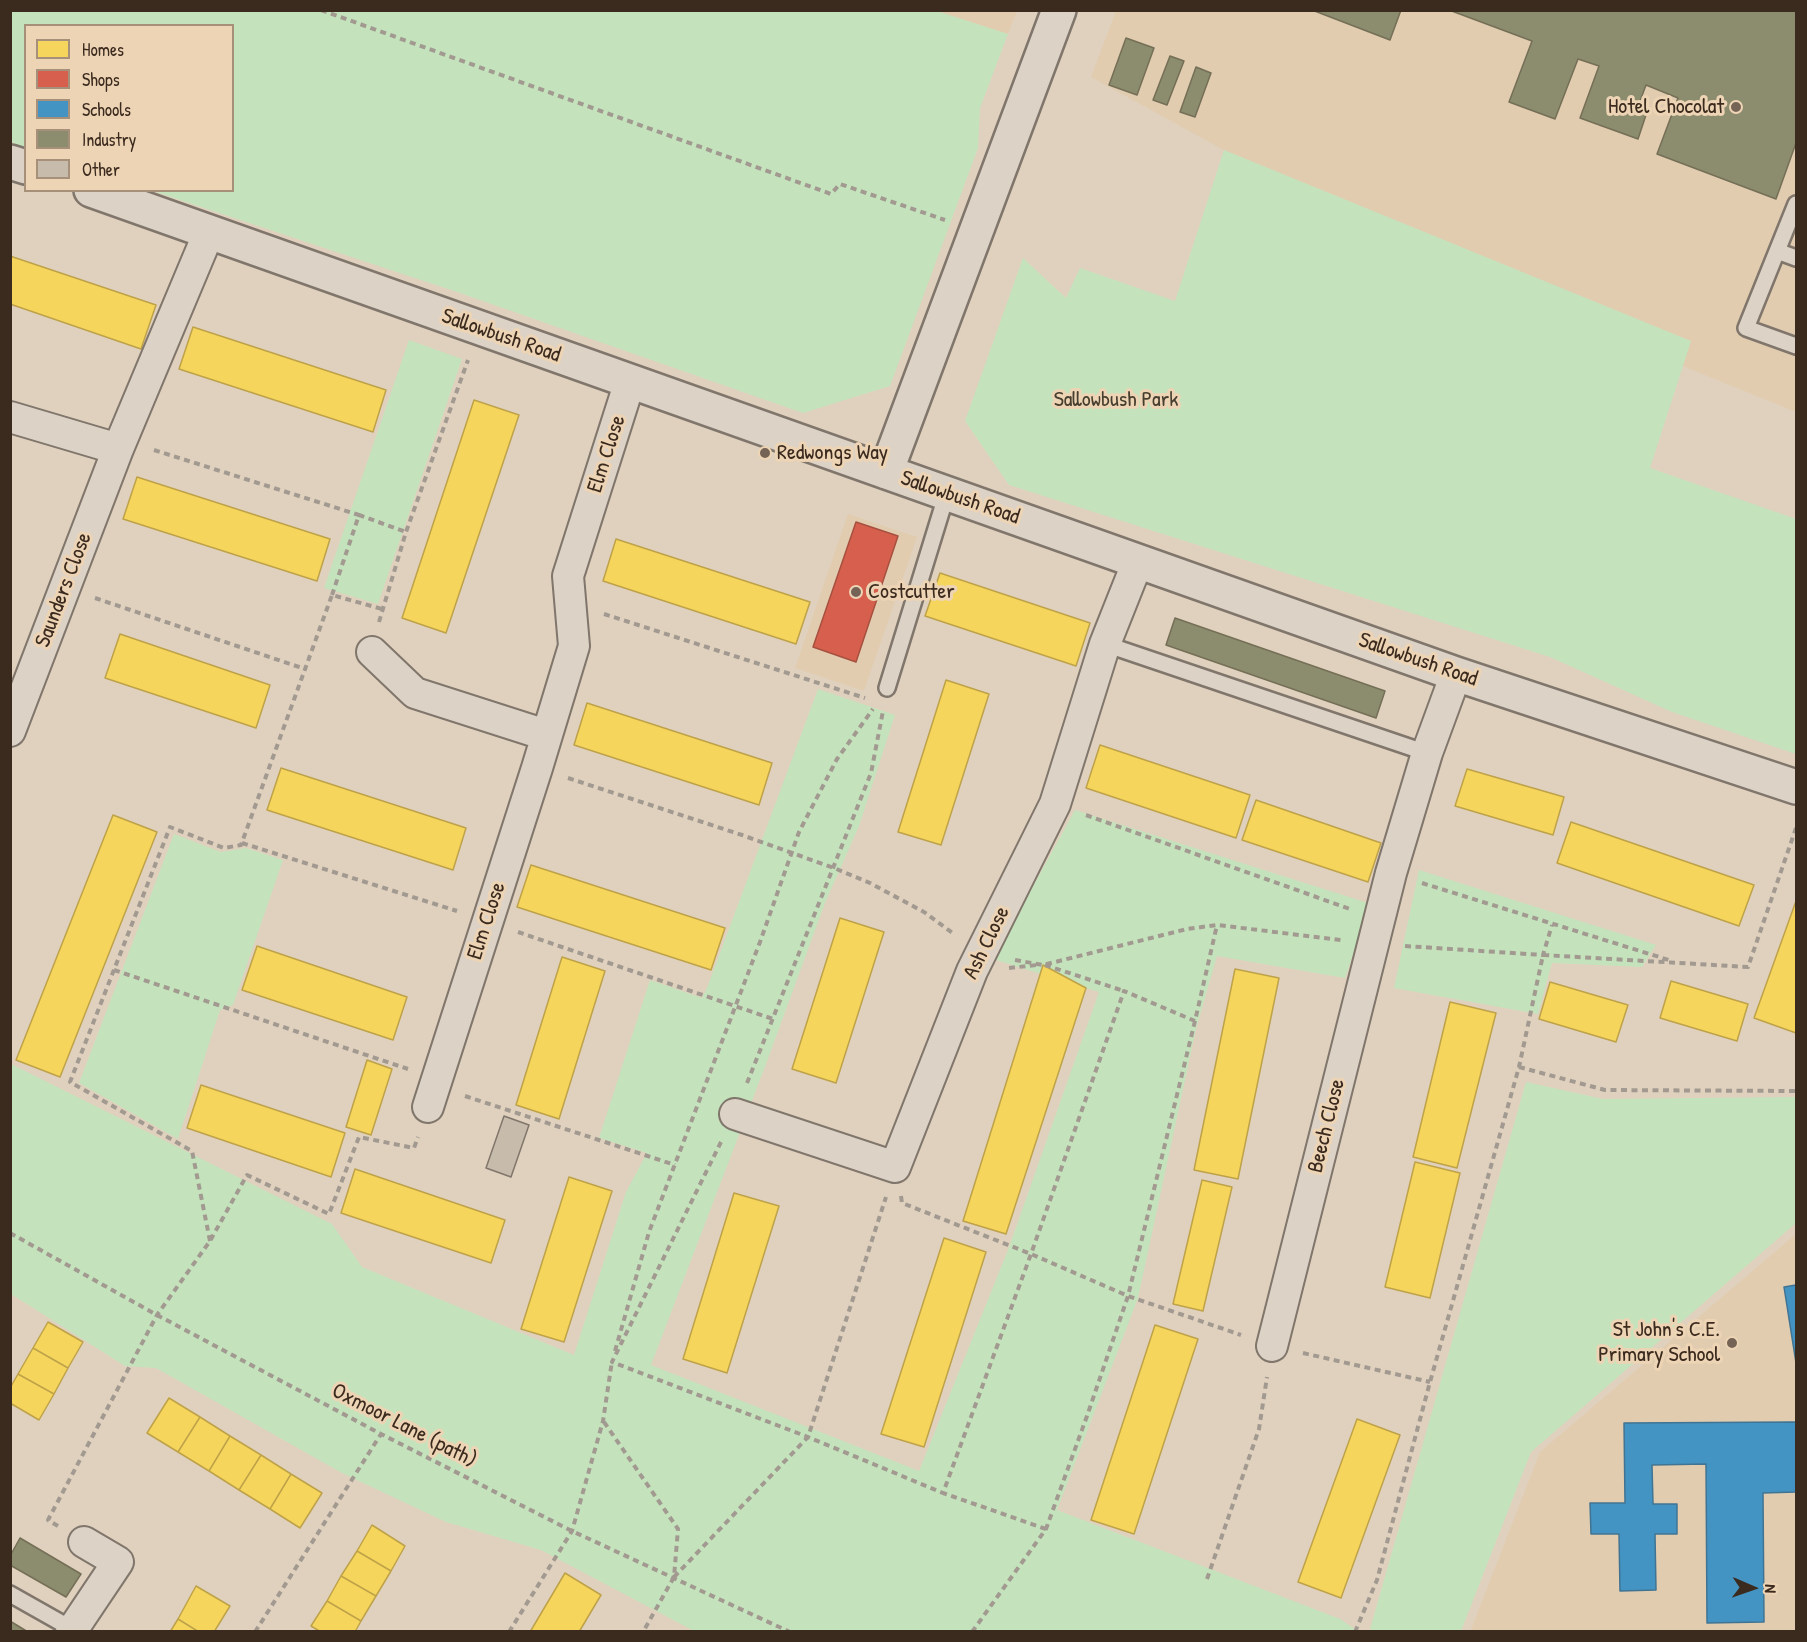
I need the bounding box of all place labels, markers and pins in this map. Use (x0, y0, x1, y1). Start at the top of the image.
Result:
place label: Hotel Chocolat (1608, 94, 1724, 120)
marker: Hotel Chocolat (1729, 100, 1743, 114)
place label: Redwongs Way (777, 440, 888, 466)
marker: Redwongs Way (758, 446, 772, 460)
place label: Costcutter (868, 579, 955, 605)
marker: Costcutter (849, 585, 863, 599)
place label: St John's C.E. Primary School (1598, 1317, 1720, 1368)
marker: St John's C.E. Primary School (1725, 1336, 1739, 1350)

